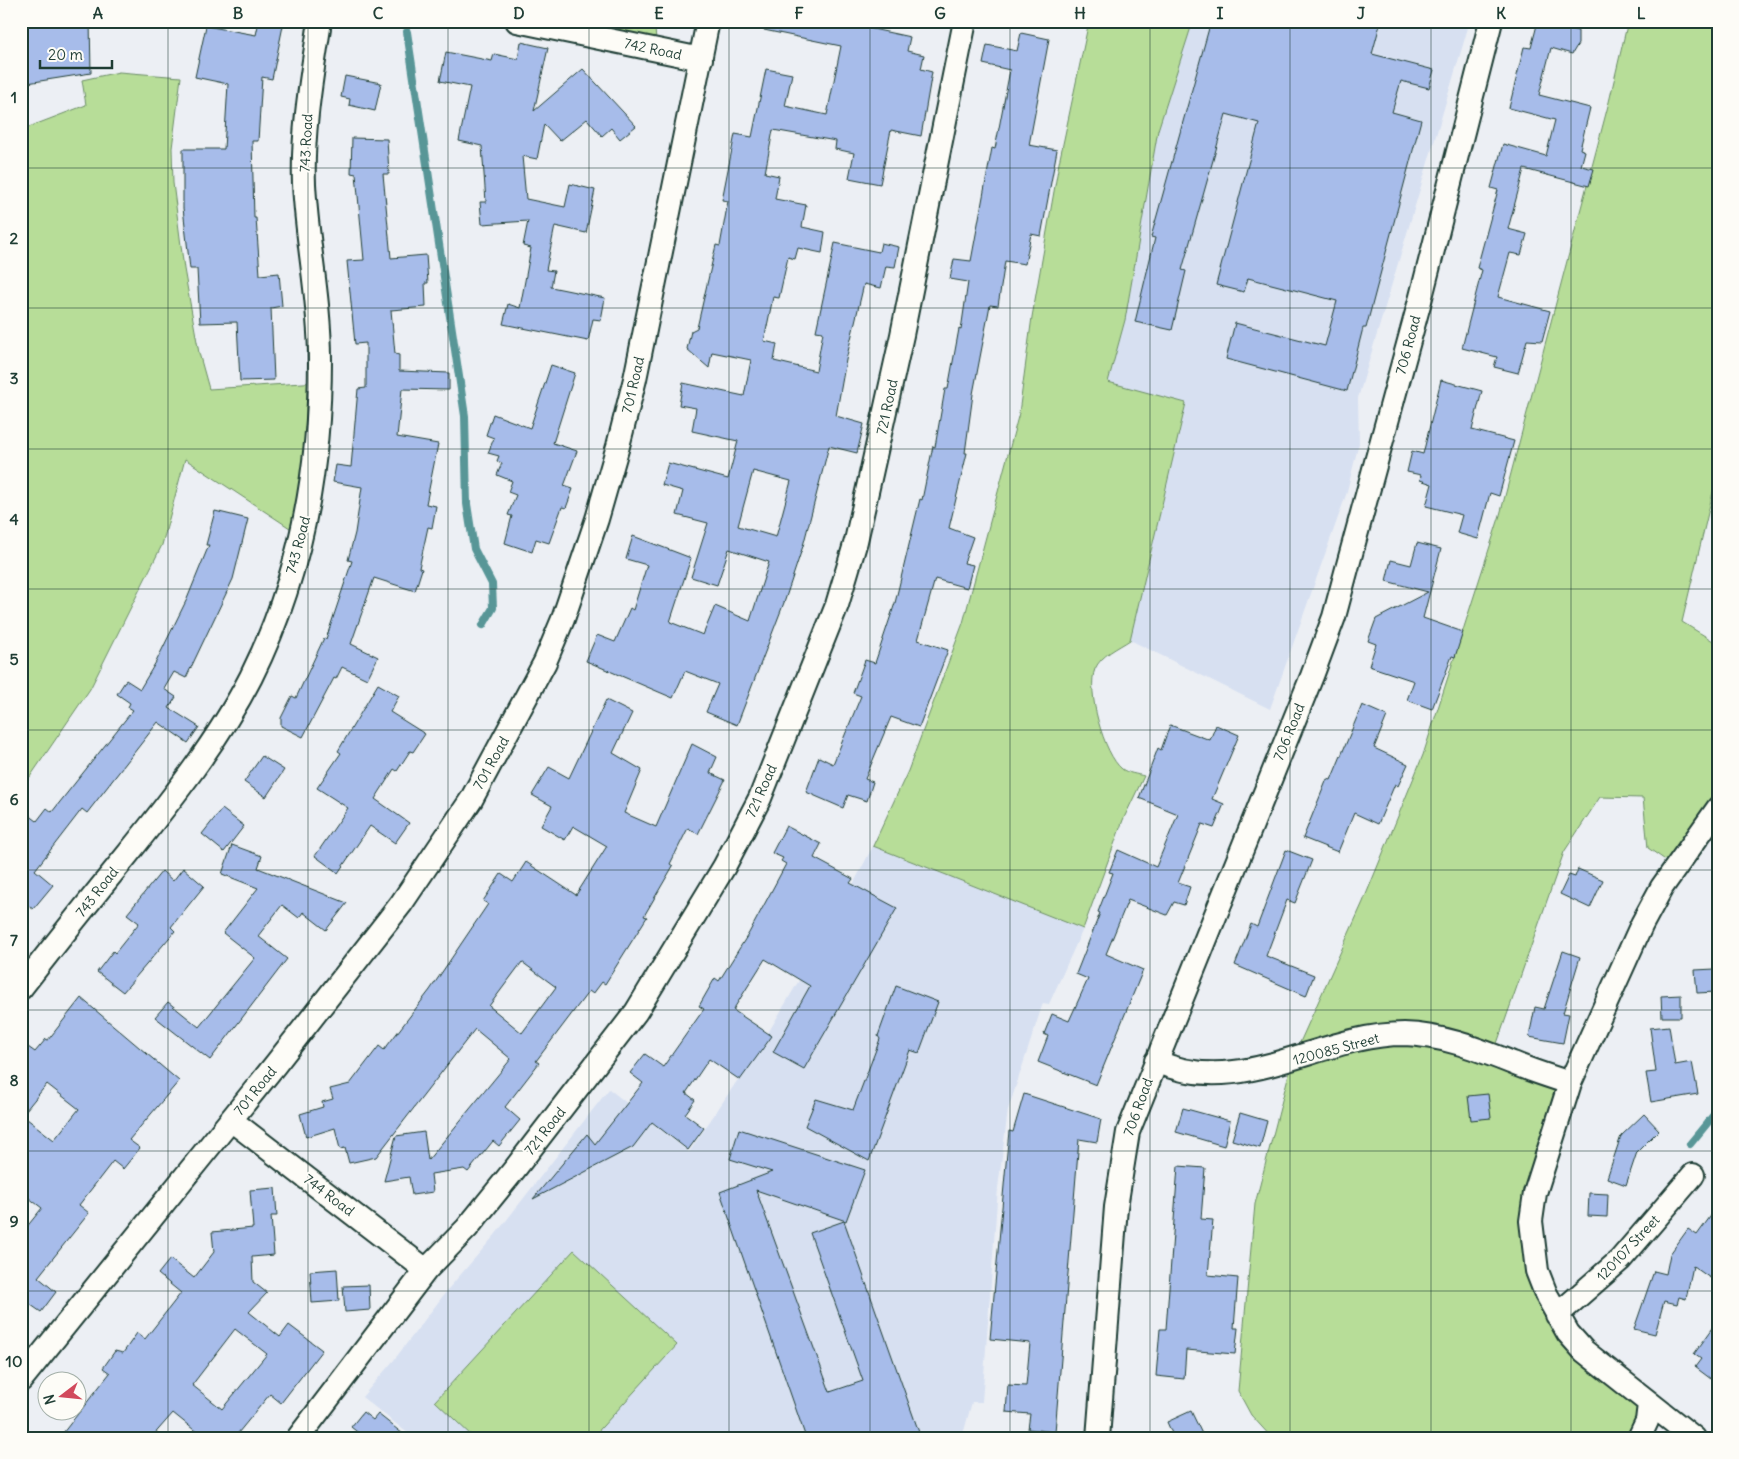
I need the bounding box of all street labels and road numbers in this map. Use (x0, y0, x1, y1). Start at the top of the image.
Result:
street label: 742 Road (623, 34, 683, 64)
street label: 743 Road (295, 113, 317, 173)
street label: 706 Road (1392, 314, 1424, 376)
street label: 701 Road (618, 355, 648, 415)
street label: 721 Road (872, 378, 902, 436)
street label: 743 Road (282, 514, 314, 576)
street label: 706 Road (1269, 701, 1309, 763)
street label: 701 Road (469, 733, 513, 793)
street label: 721 Road (741, 762, 781, 820)
street label: 743 Road (72, 863, 122, 921)
street label: 120085 Street (1291, 1029, 1381, 1069)
street label: 701 Road (230, 1063, 280, 1119)
street label: 706 Road (1119, 1076, 1157, 1138)
street label: 721 Road (521, 1103, 569, 1159)
street label: 744 Road (300, 1170, 358, 1220)
street label: 120107 Street (1593, 1211, 1664, 1285)

